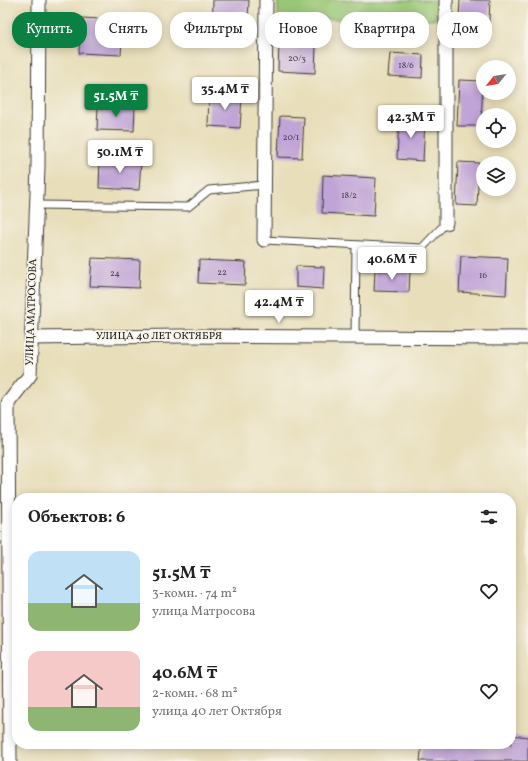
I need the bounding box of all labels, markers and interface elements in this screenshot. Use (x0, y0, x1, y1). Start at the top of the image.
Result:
chip: Купить (12, 12, 87, 48)
chip: Снять (95, 12, 162, 48)
chip: Фильтры (170, 12, 257, 48)
chip: Новое (265, 12, 332, 48)
chip: Квартира (340, 12, 429, 48)
chip: Дом (437, 12, 492, 48)
house number: 20/3 (288, 52, 306, 65)
house number: 18/6 (398, 59, 414, 72)
north arrow (476, 60, 516, 100)
map controls (476, 60, 516, 196)
pin: 35.4M ₸ (188, 77, 262, 111)
text: 35.4M ₸ (201, 81, 249, 99)
pin: 51.5M ₸ (79, 84, 153, 118)
text: 51.5M ₸ (94, 88, 138, 106)
pin: 42.3M ₸ (374, 105, 448, 139)
button: locate (476, 108, 516, 148)
text: 42.3M ₸ (387, 109, 435, 127)
house number: 20/1 (283, 131, 299, 144)
pin: 50.1M ₸ (83, 140, 157, 174)
text: 50.1M ₸ (97, 144, 143, 162)
button: layers (476, 156, 516, 196)
house number: 18/2 (341, 189, 357, 202)
pin: 40.6M ₸ (355, 247, 429, 281)
text: 40.6M ₸ (367, 251, 417, 269)
street label: УЛИЦА МАТРОСОВА (23, 258, 41, 366)
house number: 22 (217, 266, 227, 279)
house number: 24 (110, 267, 120, 280)
house number: 16 (479, 269, 487, 282)
pin: 42.4M ₸ (242, 290, 316, 324)
text: 42.4M ₸ (254, 294, 304, 312)
street label: УЛИЦА 40 ЛЕТ ОКТЯБРЯ (96, 329, 222, 344)
text: Объектов: 6 (28, 506, 125, 529)
icon: filters (478, 506, 500, 528)
text: 51.5M ₸ (152, 562, 211, 585)
icon: home (60, 567, 108, 615)
icon: heart (478, 580, 500, 602)
text: 3-комн. · 74 m² (152, 585, 237, 603)
text: улица Матросова (152, 603, 255, 621)
text: 40.6M ₸ (152, 662, 218, 685)
icon: home (60, 667, 108, 715)
icon: heart (478, 680, 500, 702)
text: 2-комн. · 68 m² (152, 685, 238, 703)
text: улица 40 лет Октября (152, 703, 282, 721)

